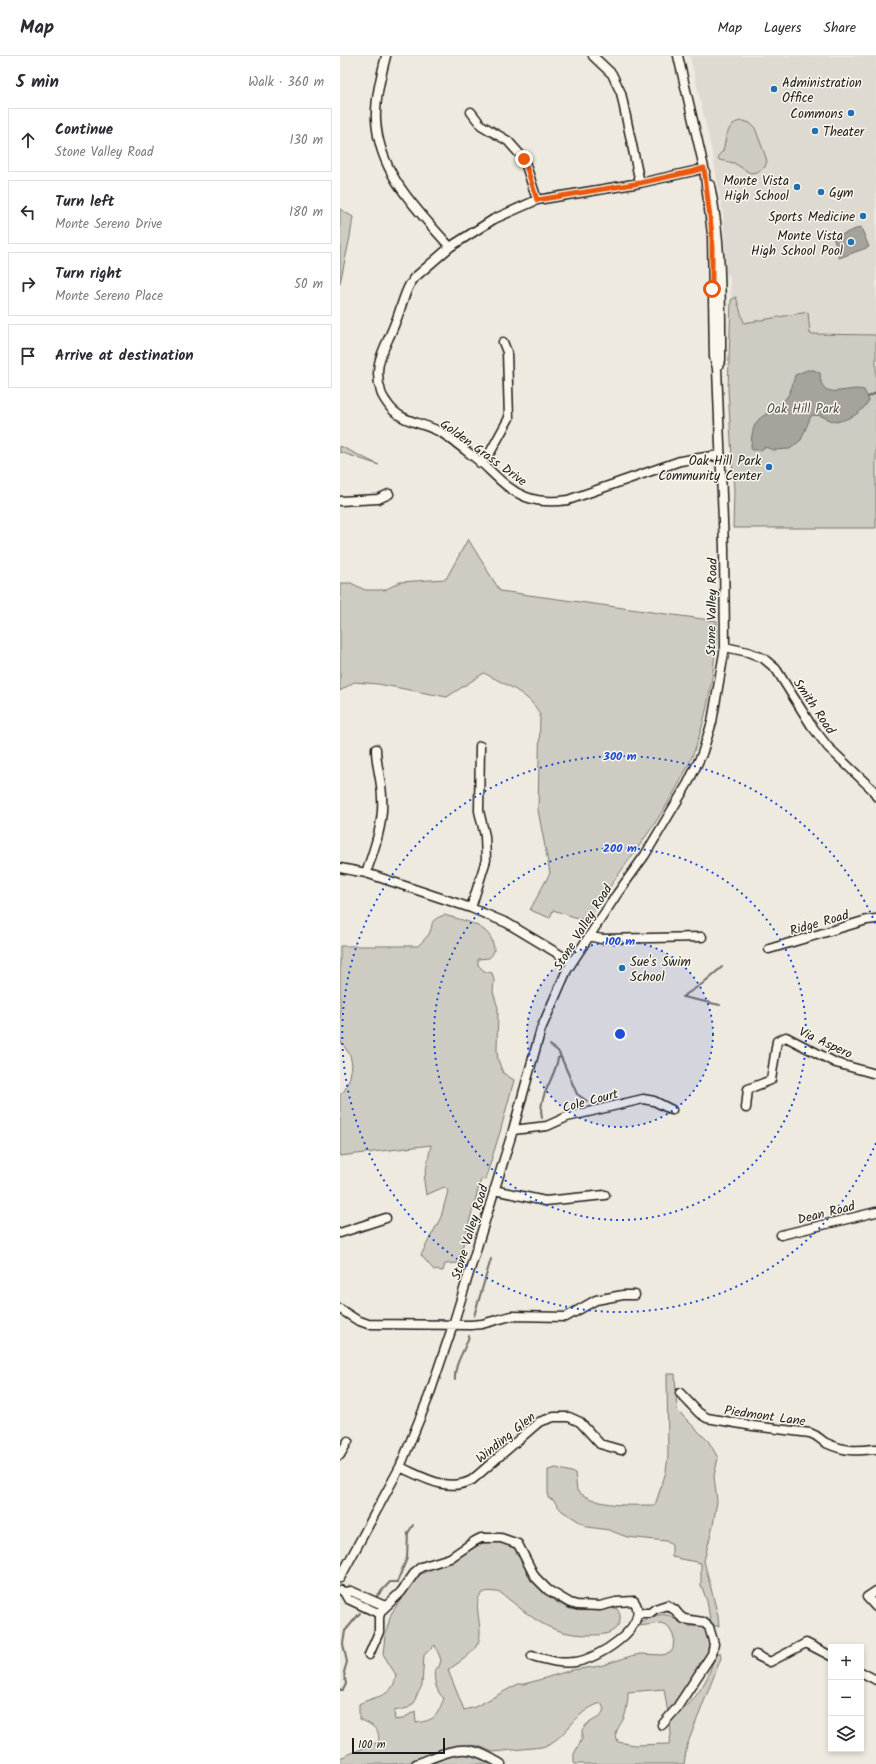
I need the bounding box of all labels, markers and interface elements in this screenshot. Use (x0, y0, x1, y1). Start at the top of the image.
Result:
text: Map (20, 13, 54, 43)
text: Map (718, 17, 742, 39)
text: Layers (764, 17, 802, 39)
text: Share (824, 17, 856, 39)
text: 5 min (16, 69, 59, 96)
text: Walk · 360 m (248, 72, 324, 93)
place label: Administration Office (782, 73, 862, 109)
marker: Administration Office (769, 84, 779, 94)
place label: Commons (790, 104, 843, 125)
marker: Commons (846, 108, 856, 118)
text: Continue (55, 118, 113, 142)
place label: Theater (823, 122, 865, 143)
marker: Theater (810, 126, 820, 136)
icon: ahead (17, 129, 39, 151)
text: 130 m (289, 130, 323, 151)
text: Stone Valley Road (55, 142, 153, 163)
route end (515, 150, 533, 168)
place label: Monte Vista High School (723, 171, 789, 207)
marker: Monte Vista High School (792, 182, 802, 192)
place label: Gym (829, 183, 853, 204)
marker: Gym (816, 187, 826, 197)
text: Turn left (55, 190, 115, 214)
icon: left (17, 201, 39, 223)
text: 180 m (289, 202, 323, 223)
place label: Sports Medicine (769, 207, 855, 228)
marker: Sports Medicine (858, 211, 868, 221)
text: Monte Sereno Drive (55, 214, 162, 235)
place label: Monte Vista High School Pool (751, 226, 843, 262)
marker: Monte Vista High School Pool (846, 237, 856, 247)
text: Turn right (55, 262, 122, 286)
icon: right (17, 273, 39, 295)
text: 50 m (294, 274, 323, 295)
route start (703, 280, 721, 298)
text: Monte Sereno Place (55, 286, 163, 307)
text: Arrive at destination (55, 344, 194, 368)
icon: arrive (17, 345, 39, 367)
park label: Oak Hill Park (767, 399, 840, 420)
street label: Golden Grass Drive (435, 414, 531, 492)
place label: Oak Hill Park Community Center (658, 451, 762, 487)
marker: Oak Hill Park Community Center (764, 462, 774, 472)
street label: Stone Valley Road (701, 557, 724, 656)
street label: Smith Road (787, 675, 841, 740)
text: 300 m (602, 747, 637, 766)
text: 200 m (603, 839, 637, 858)
street label: Stone Valley Road (548, 880, 619, 975)
street label: Ridge Road (787, 905, 852, 942)
text: 100 m (605, 932, 635, 951)
place label: Sue's Swim School (630, 952, 691, 988)
marker: Sue's Swim School (617, 963, 627, 973)
street label: Via Aspero (795, 1022, 856, 1065)
centre of rings (613, 1027, 627, 1041)
street label: Cole Court (560, 1084, 622, 1119)
street label: Stone Valley Road (446, 1182, 495, 1283)
street label: Dean Road (795, 1196, 858, 1231)
street label: Piedmont Lane (723, 1400, 807, 1433)
street label: Winding Glen (471, 1407, 541, 1469)
map controls (828, 1644, 864, 1752)
button: + (828, 1644, 864, 1680)
button: − (828, 1680, 864, 1716)
button: layers (828, 1716, 864, 1752)
scale bar (352, 1736, 445, 1755)
text: 100 m (358, 1736, 386, 1754)

